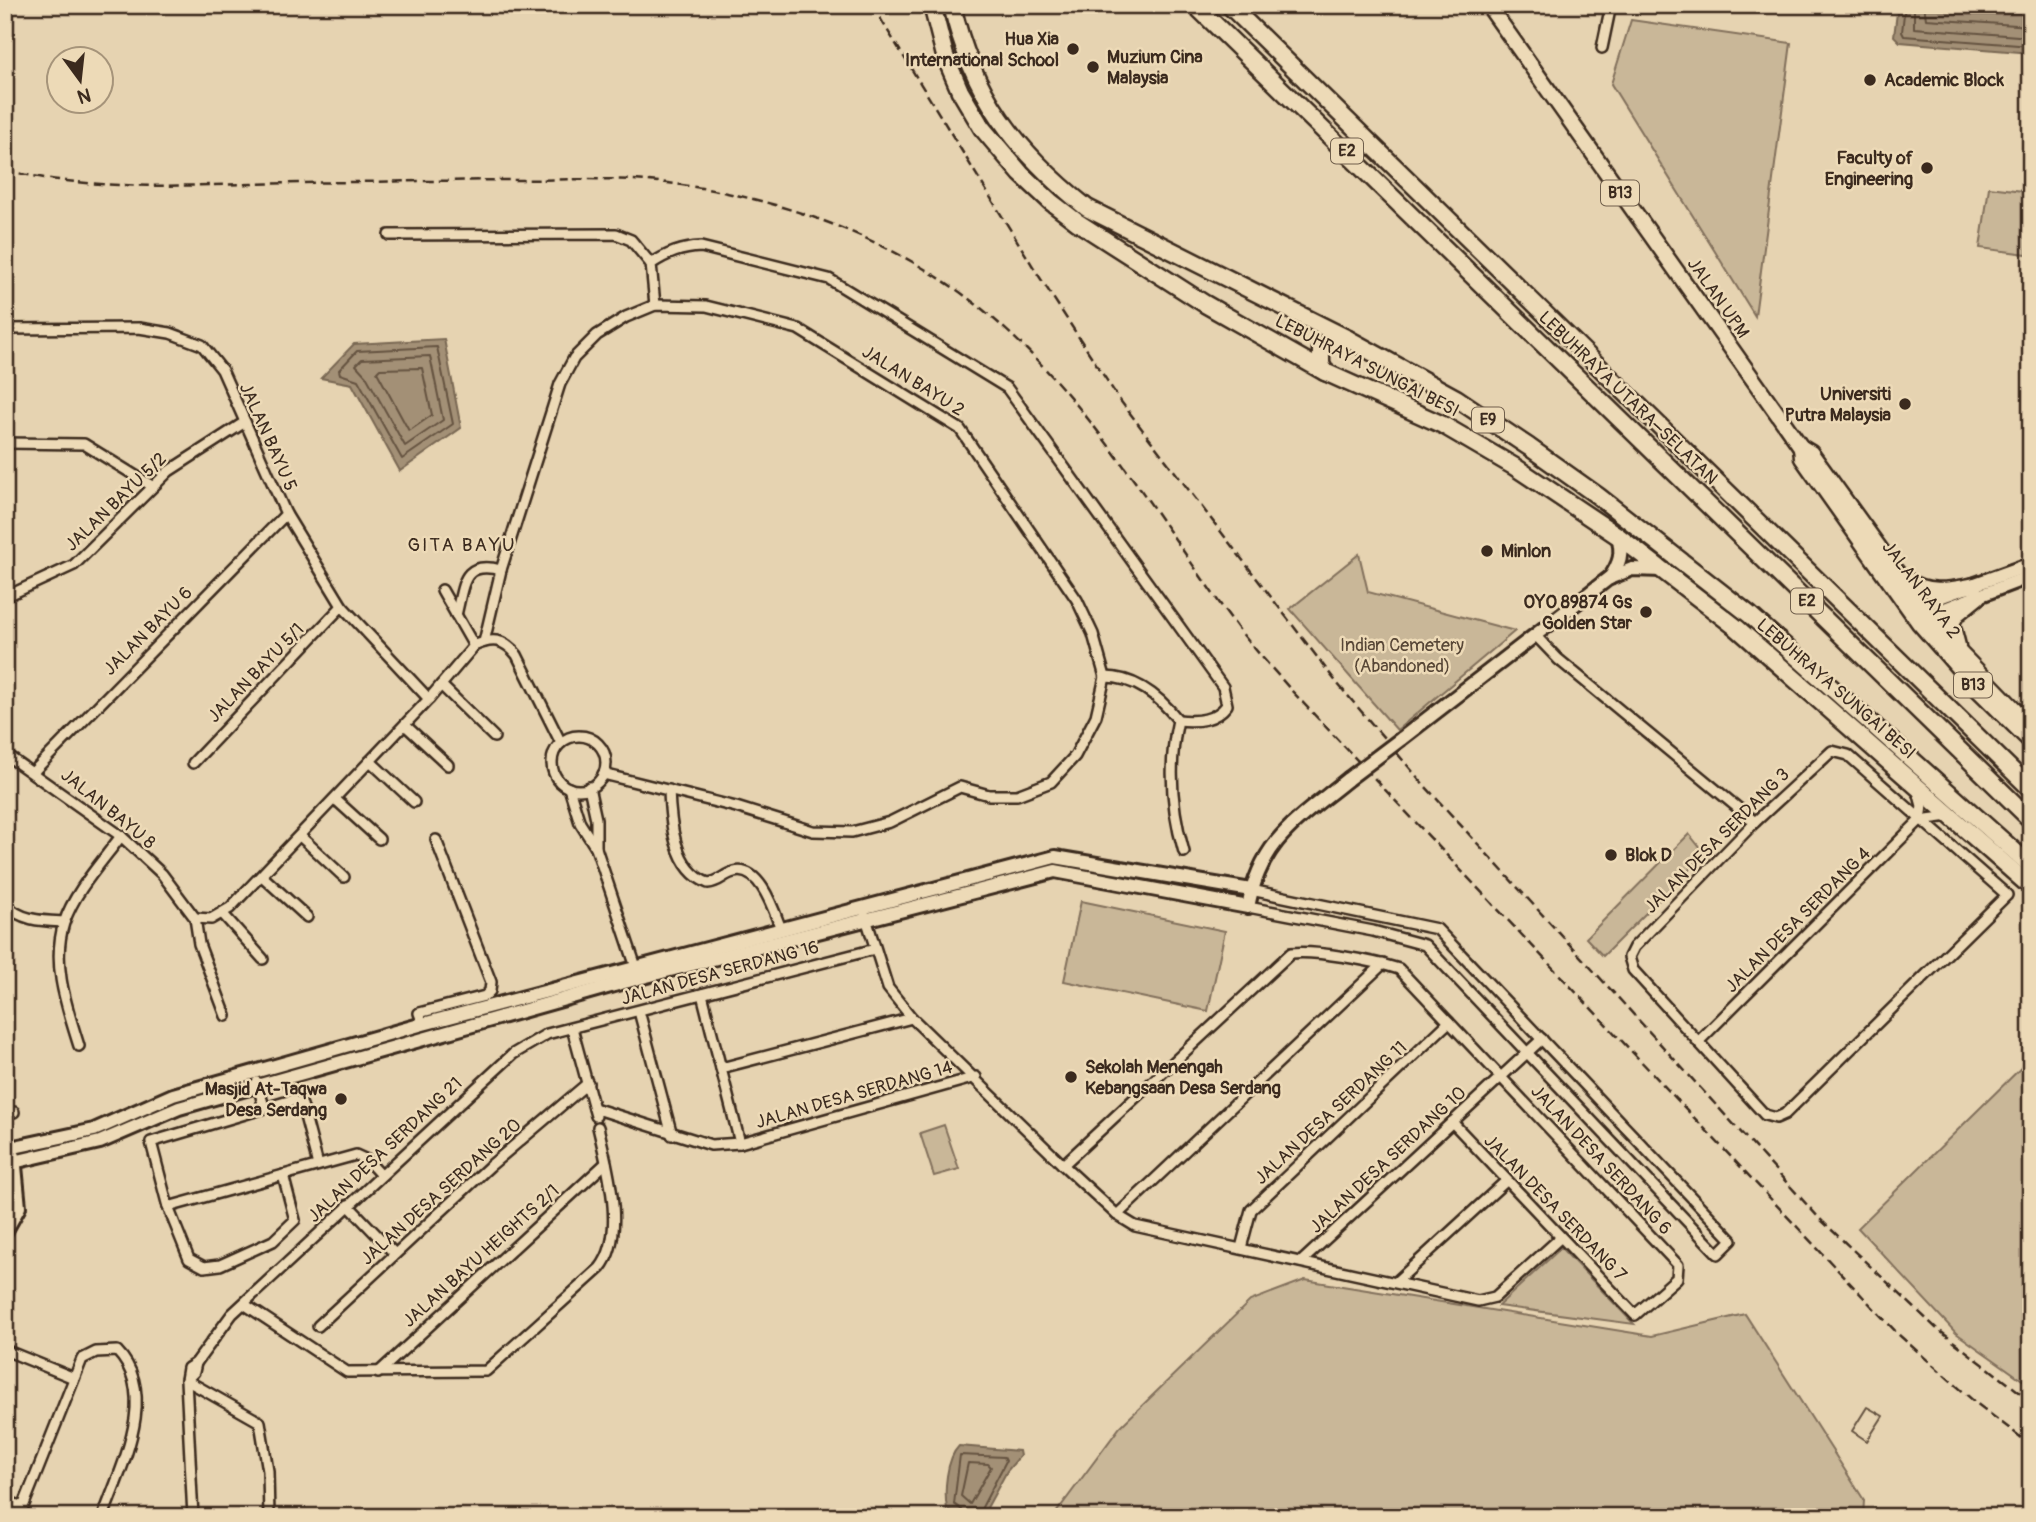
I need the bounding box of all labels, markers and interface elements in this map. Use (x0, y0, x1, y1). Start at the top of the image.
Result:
place label: Hua Xia International School (905, 28, 1060, 72)
marker: Hua Xia International School (1065, 41, 1081, 57)
north arrow (46, 46, 116, 116)
place label: Muzium Cina Malaysia (1107, 46, 1203, 90)
marker: Muzium Cina Malaysia (1085, 59, 1101, 75)
place label: Academic Block (1884, 69, 2004, 92)
marker: Academic Block (1862, 72, 1878, 88)
text: N (75, 82, 93, 109)
road number: E2 (1331, 139, 1363, 164)
place label: Faculty of Engineering (1825, 147, 1914, 191)
marker: Faculty of Engineering (1919, 160, 1935, 176)
road number: B13 (1601, 181, 1639, 206)
street label: JALAN UPM (1682, 253, 1754, 343)
street label: LEBUHRAYA UTARA–SELATAN (1534, 306, 1722, 490)
street label: LEBUHRAYA SUNGAI BESI (1271, 310, 1463, 422)
street label: JALAN BAYU 2 (858, 340, 968, 422)
street label: JALAN BAYU 5 (234, 379, 302, 495)
place label: Universiti Putra Malaysia (1785, 383, 1892, 427)
marker: Universiti Putra Malaysia (1897, 396, 1913, 412)
road number: E9 (1472, 408, 1504, 432)
street label: JALAN BAYU 5/2 (60, 448, 172, 556)
district label: GITA BAYU (407, 533, 517, 557)
street label: JALAN RAYA 2 (1877, 537, 1965, 643)
place label: Minlon (1501, 540, 1551, 563)
marker: Minlon (1479, 543, 1495, 559)
street label: JALAN BAYU 6 (99, 582, 197, 680)
road number: E2 (1791, 588, 1823, 614)
place label: OYO 89874 Gs Golden Star (1524, 591, 1633, 635)
marker: OYO 89874 Gs Golden Star (1638, 604, 1654, 620)
street label: LEBUHRAYA SUNGAI BESI (1752, 614, 1920, 764)
street label: JALAN BAYU 5/1 (203, 618, 309, 728)
park label: Indian Cemetery (Abandoned) (1340, 634, 1464, 678)
road number: B13 (1954, 672, 1992, 698)
street label: JALAN DESA SERDANG 3 (1639, 763, 1795, 919)
street label: JALAN BAYU 8 (56, 764, 160, 854)
street label: JALAN DESA SERDANG 4 (1720, 842, 1876, 998)
place label: Blok D (1625, 844, 1672, 867)
marker: Blok D (1603, 847, 1619, 863)
street label: JALAN DESA SERDANG 16 (619, 936, 821, 1010)
street label: JALAN DESA SERDANG 11 (1250, 1036, 1412, 1190)
street label: JALAN DESA SERDANG 14 (753, 1056, 956, 1134)
place label: Sekolah Menengah Kebangsaan Desa Serdang (1085, 1056, 1281, 1100)
marker: Sekolah Menengah Kebangsaan Desa Serdang (1063, 1069, 1079, 1085)
street label: JALAN DESA SERDANG 21 (303, 1072, 467, 1228)
place label: Masjid At-Taqwa Desa Serdang (205, 1078, 328, 1122)
street label: JALAN DESA SERDANG 6 (1526, 1080, 1676, 1240)
street label: JALAN DESA SERDANG 10 (1305, 1082, 1471, 1238)
marker: Masjid At-Taqwa Desa Serdang (333, 1091, 349, 1107)
street label: JALAN DESA SERDANG 20 (356, 1114, 526, 1270)
street label: JALAN DESA SERDANG 7 (1479, 1130, 1632, 1287)
street label: JALAN BAYU HEIGHTS 2/1 (398, 1179, 564, 1333)

